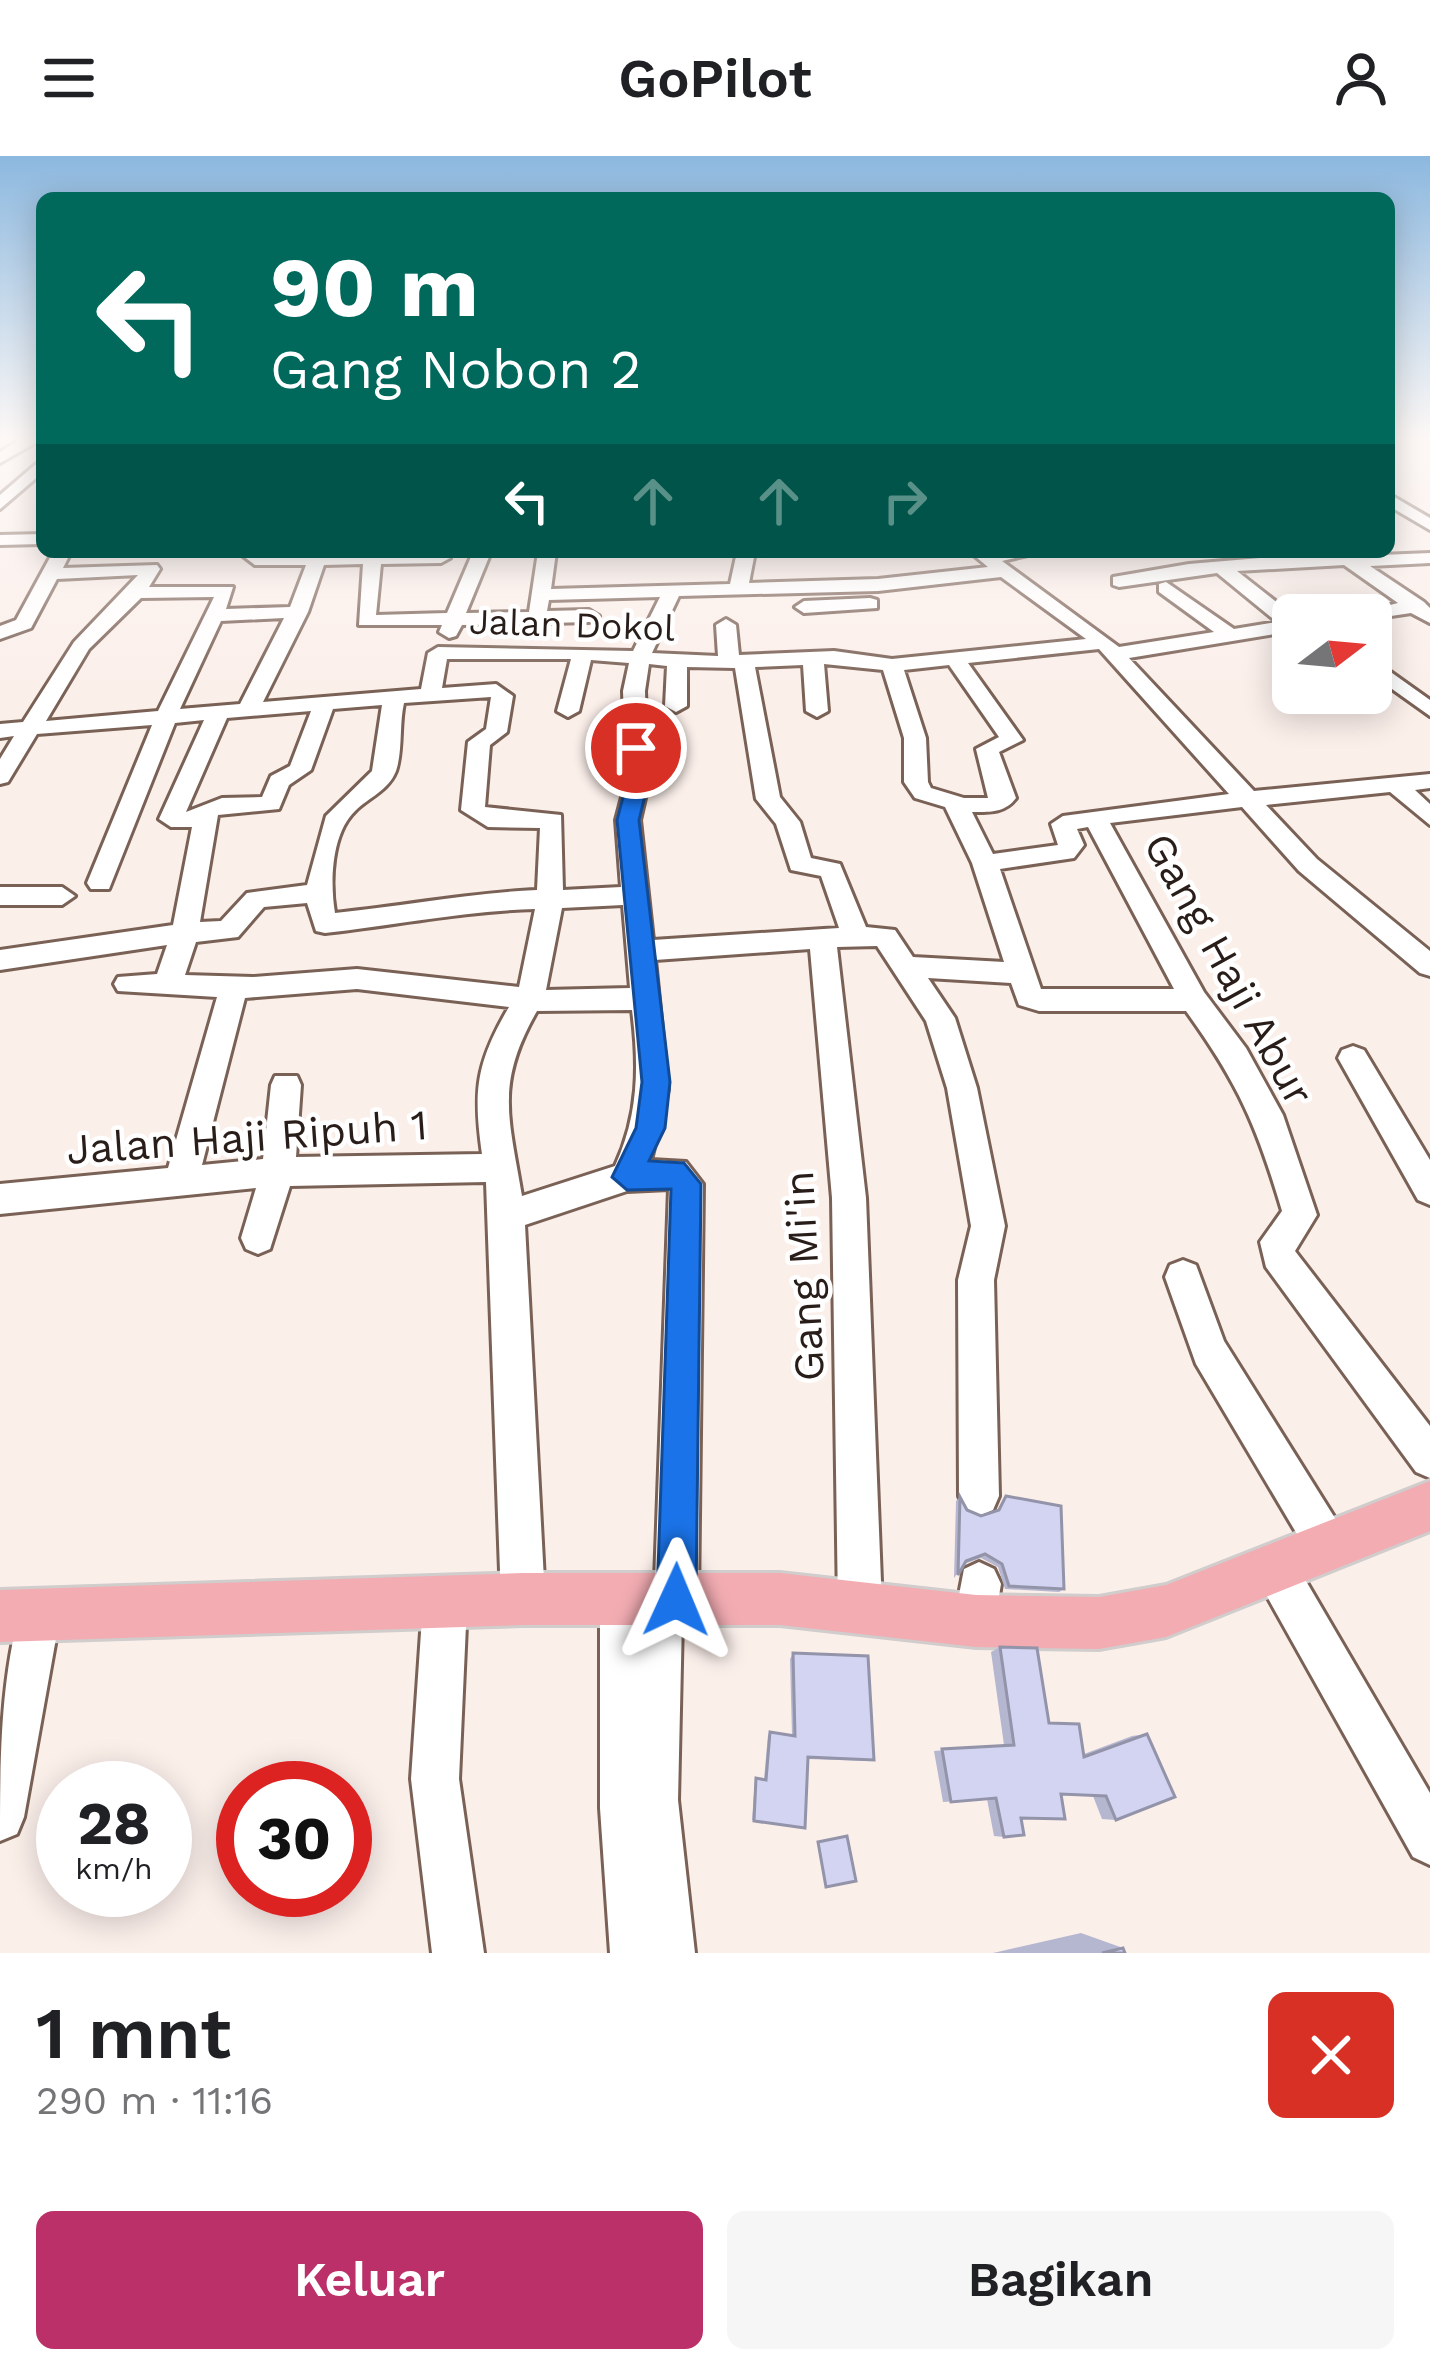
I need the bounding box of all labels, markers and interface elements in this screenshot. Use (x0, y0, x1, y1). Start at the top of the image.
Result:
icon: menu (36, 45, 102, 111)
icon: person (1328, 45, 1394, 111)
text: GoPilot (618, 47, 812, 110)
text: 90 m (270, 238, 479, 336)
icon: left (72, 240, 228, 396)
text: Gang Nobon 2 (270, 338, 641, 401)
icon: left (494, 468, 560, 534)
icon: ahead (620, 468, 686, 534)
icon: ahead (746, 468, 812, 534)
icon: right (872, 468, 938, 534)
north arrow (1272, 594, 1392, 714)
map controls (1272, 594, 1392, 714)
street label: Jalan Dokol (468, 600, 676, 650)
pin (585, 697, 687, 799)
icon: arrive (603, 715, 669, 781)
street label: Gang Haji Abur (1134, 824, 1324, 1114)
street label: Jalan Haji Ripuh 1 (65, 1100, 429, 1174)
street label: Gang Mi'in (774, 1169, 834, 1383)
position arrow (613, 1537, 739, 1663)
speed limit sign: 30 (216, 1761, 372, 1917)
text: 28 (77, 1788, 151, 1859)
text: km/h (75, 1851, 153, 1886)
text: 1 mnt (36, 1991, 231, 2075)
button: close (1268, 1992, 1394, 2118)
text: 290 m · 11:16 (36, 2078, 273, 2123)
button: Keluar (36, 2211, 703, 2349)
button: Bagikan (727, 2211, 1394, 2349)

